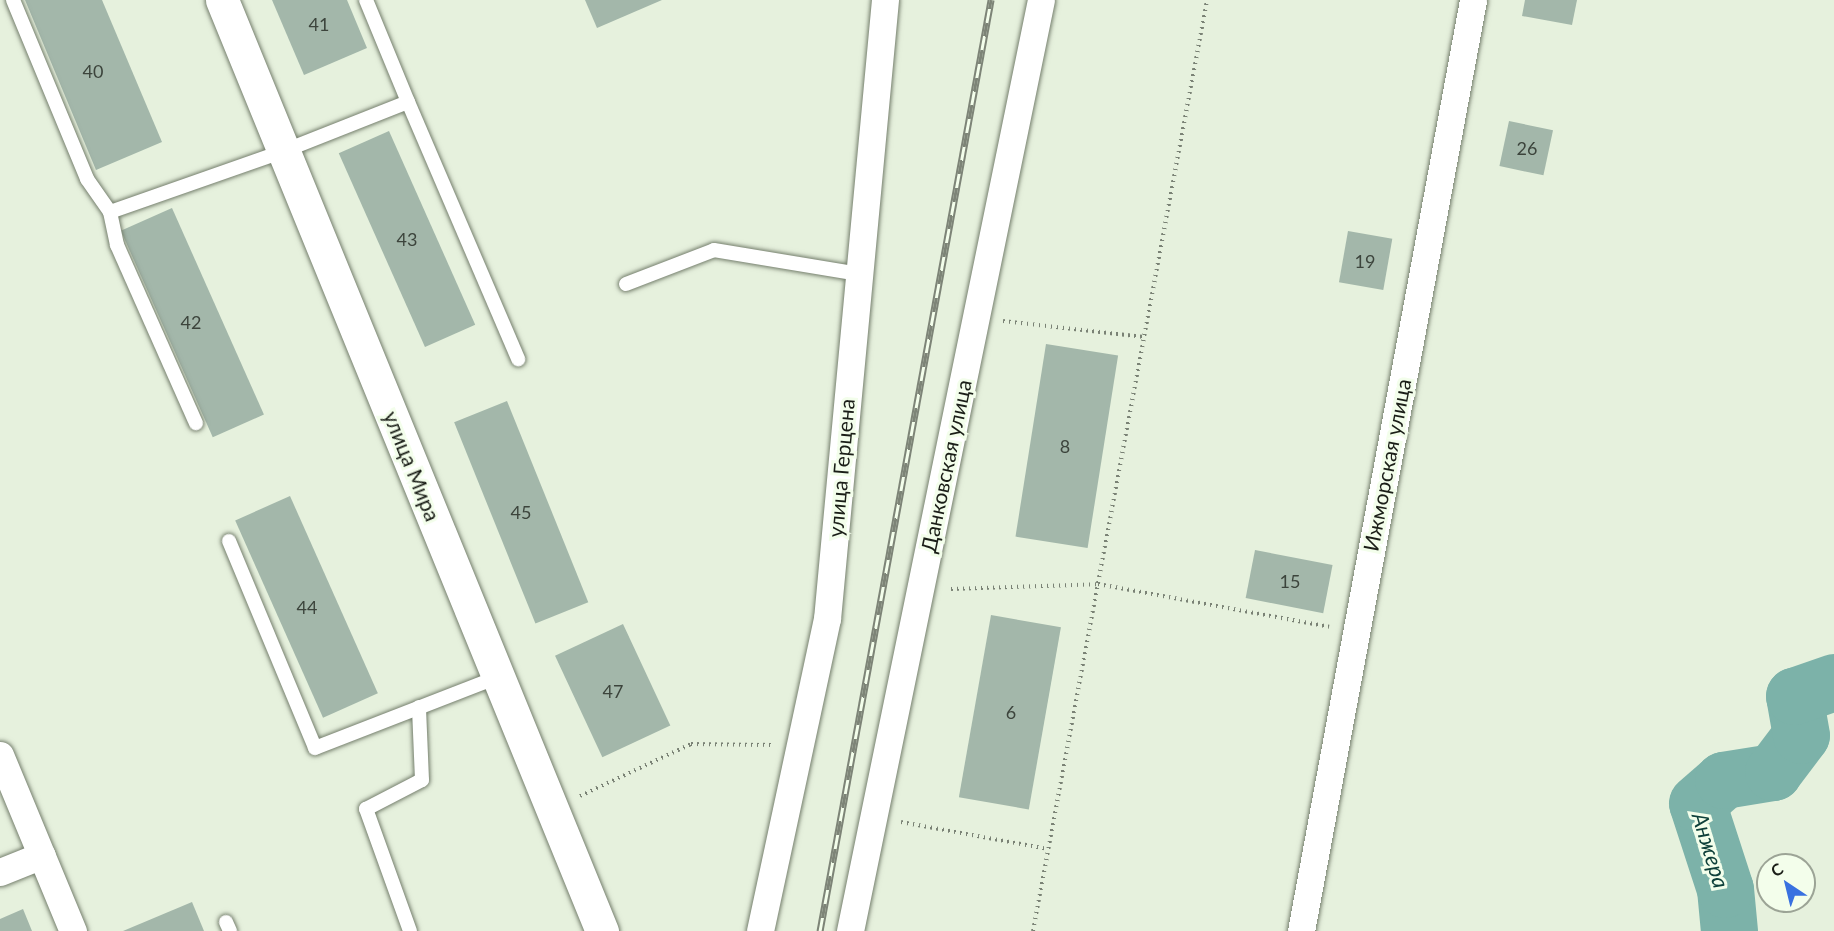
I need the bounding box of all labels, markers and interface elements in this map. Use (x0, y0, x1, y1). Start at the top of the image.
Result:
house number: 41 (309, 13, 329, 35)
house number: 40 (83, 60, 103, 82)
house number: 26 (1517, 137, 1537, 159)
house number: 43 (397, 228, 417, 250)
house number: 19 (1355, 250, 1375, 272)
house number: 42 (181, 311, 201, 333)
street label: Данковская улица (915, 377, 977, 555)
street label: Ижморская улица (1358, 377, 1416, 553)
street label: улица Герцена (822, 398, 860, 538)
street label: улица Мира (379, 407, 445, 525)
house number: 8 (1060, 435, 1070, 457)
house number: 45 (511, 501, 531, 523)
house number: 15 (1280, 570, 1300, 592)
house number: 44 (297, 596, 317, 618)
house number: 47 (603, 680, 623, 702)
house number: 6 (1006, 701, 1016, 723)
water label: Анжера (1687, 809, 1735, 891)
north arrow (1756, 853, 1816, 913)
text: С (1767, 859, 1786, 880)

